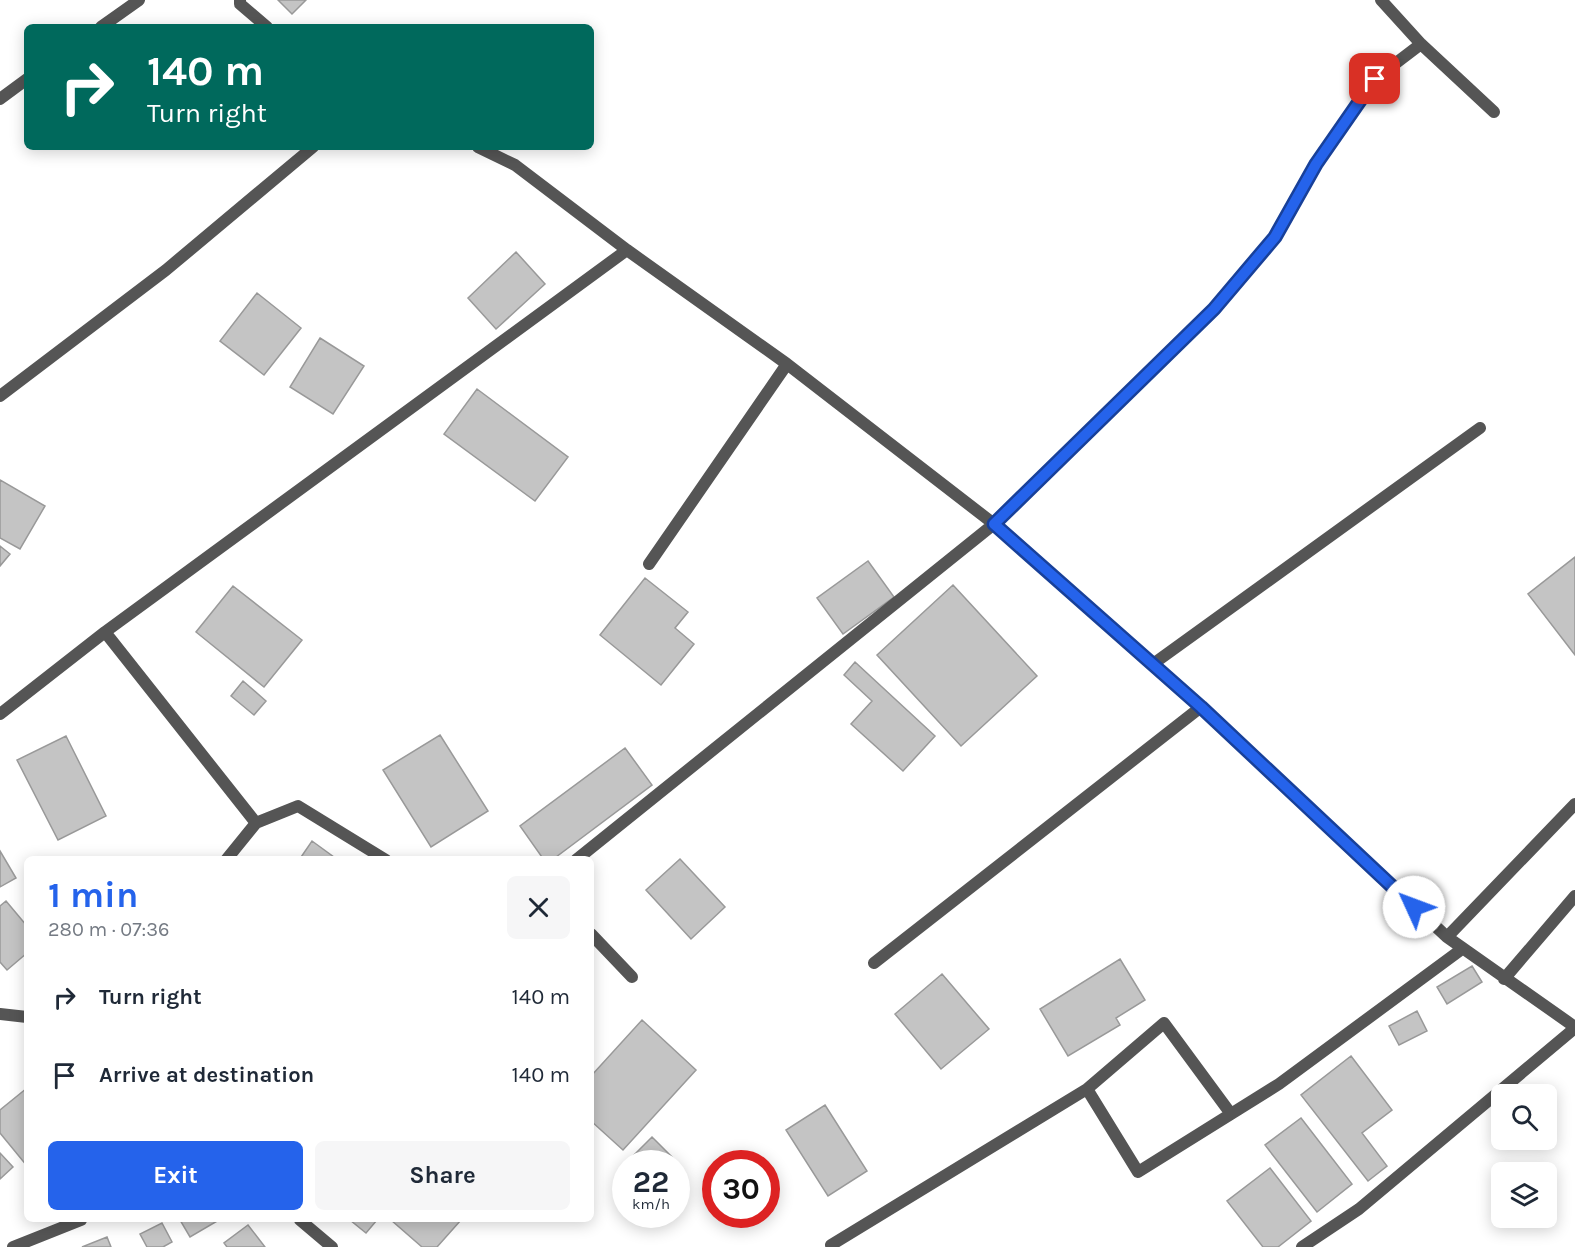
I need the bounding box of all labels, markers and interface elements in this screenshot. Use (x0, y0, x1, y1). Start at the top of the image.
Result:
text: 140 m (147, 46, 264, 96)
icon: right (48, 48, 126, 126)
pin (1349, 53, 1400, 104)
icon: arrive (1358, 62, 1391, 95)
text: Turn right (147, 97, 267, 129)
text: 1 min (48, 874, 138, 916)
position arrow (1382, 875, 1446, 939)
button: close (507, 876, 570, 939)
text: 280 m · 07:36 (48, 918, 169, 941)
icon: right (48, 981, 81, 1014)
text: Turn right (99, 984, 202, 1010)
text: 140 m (512, 984, 570, 1010)
icon: arrive (48, 1059, 81, 1092)
text: Arrive at destination (99, 1062, 314, 1088)
text: 140 m (512, 1062, 570, 1088)
map controls (1491, 1084, 1557, 1228)
button: search (1491, 1084, 1557, 1150)
button: Exit (48, 1141, 303, 1210)
button: Share (315, 1141, 570, 1210)
speed limit sign: 30 (702, 1150, 780, 1228)
button: layers (1491, 1162, 1557, 1228)
text: 22 (633, 1164, 669, 1200)
text: km/h (632, 1195, 670, 1213)

